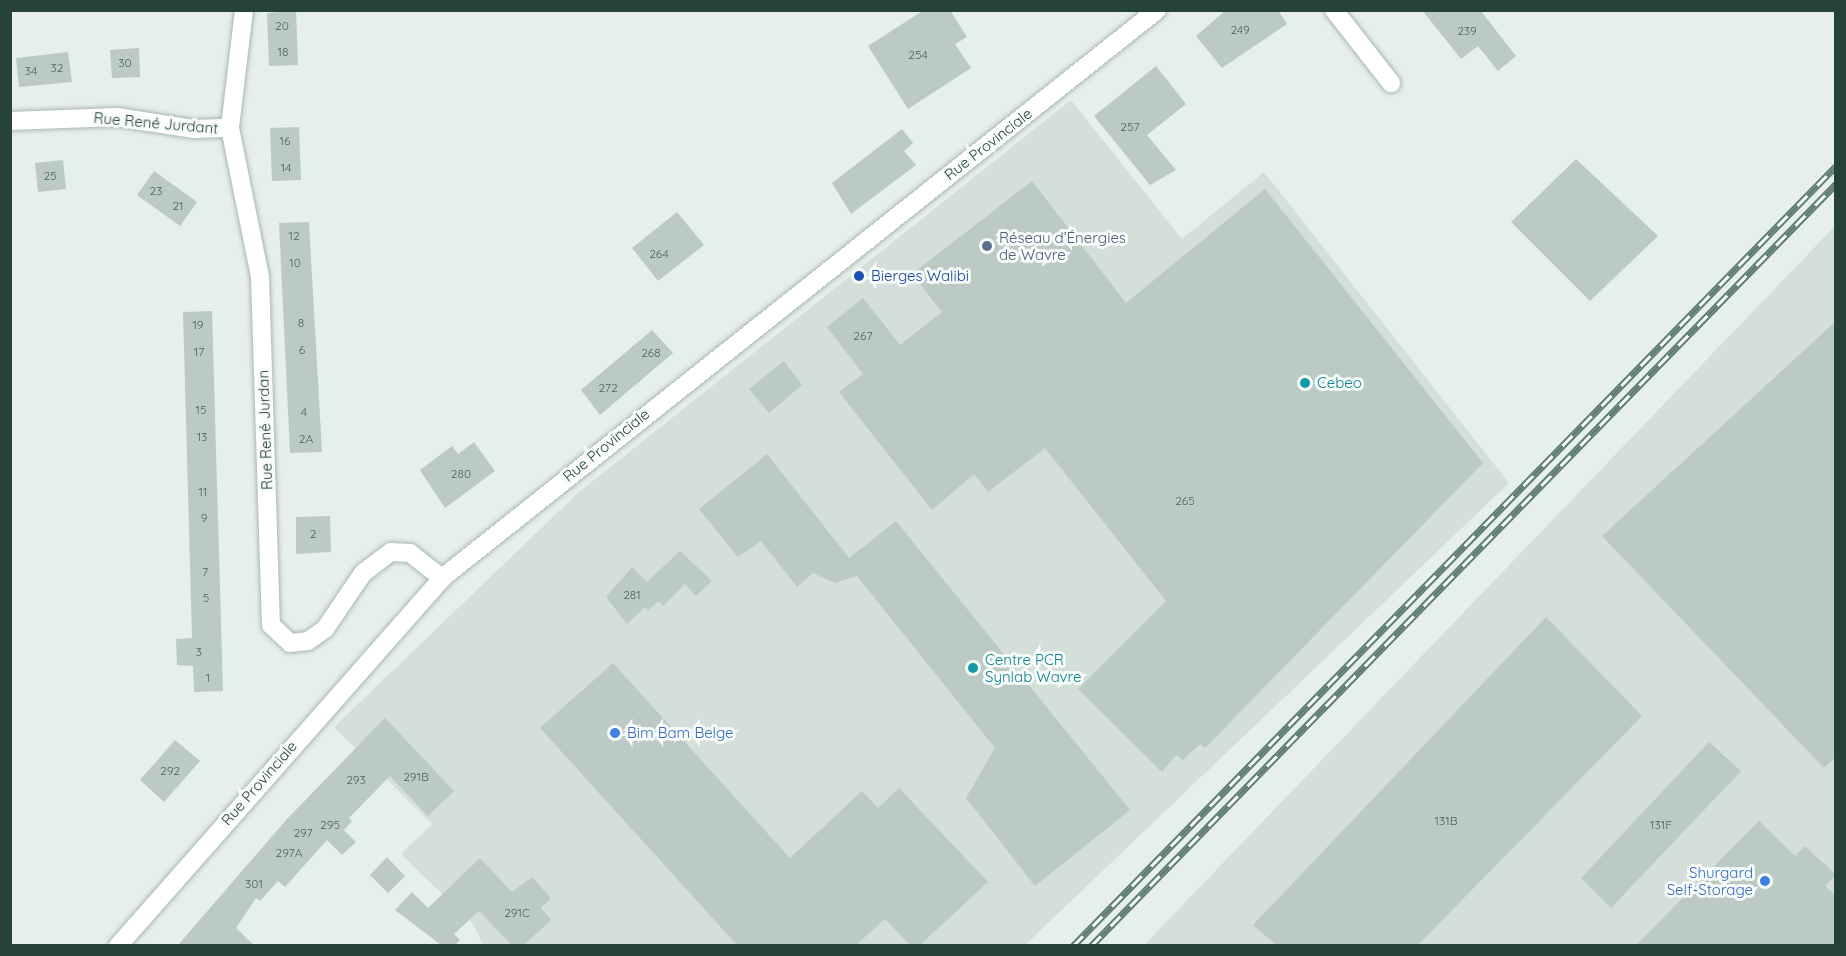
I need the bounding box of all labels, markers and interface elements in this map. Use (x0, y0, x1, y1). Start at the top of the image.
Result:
house number: 20 (275, 19, 289, 33)
house number: 249 (1230, 23, 1250, 37)
house number: 239 (1457, 24, 1477, 38)
house number: 18 (278, 45, 288, 59)
house number: 254 (908, 48, 928, 62)
house number: 30 (118, 56, 132, 70)
house number: 32 (51, 61, 63, 75)
house number: 34 (25, 64, 37, 78)
street label: Rue Provinciale (941, 104, 1035, 184)
street label: Rue René Jurdant (93, 109, 219, 137)
house number: 257 (1120, 120, 1140, 134)
house number: 16 (280, 134, 290, 148)
house number: 14 (281, 161, 291, 175)
house number: 25 (43, 169, 57, 183)
house number: 23 (150, 184, 162, 198)
house number: 21 (172, 199, 184, 213)
place label: Réseau d’Énergies de Wavre (999, 228, 1126, 263)
house number: 12 (288, 229, 300, 243)
marker: Réseau d’Énergies de Wavre (980, 239, 994, 253)
house number: 264 (649, 247, 669, 261)
house number: 10 (289, 256, 301, 270)
place label: Bierges Walibi (871, 267, 969, 285)
marker: Bierges Walibi (852, 269, 866, 283)
house number: 8 (298, 316, 304, 330)
house number: 19 (192, 318, 204, 332)
house number: 267 (853, 329, 873, 343)
house number: 6 (299, 343, 305, 357)
house number: 17 (194, 345, 204, 359)
house number: 268 (641, 346, 661, 360)
street label: Rue René Jurdan (254, 370, 276, 490)
place label: Cebeo (1317, 374, 1362, 392)
marker: Cebeo (1298, 376, 1312, 390)
house number: 272 (598, 381, 618, 395)
house number: 15 (196, 403, 206, 417)
house number: 4 (301, 405, 307, 419)
street label: Rue Provinciale (559, 405, 653, 485)
house number: 13 (197, 430, 207, 444)
house number: 2A (299, 432, 313, 446)
house number: 280 (451, 467, 471, 481)
house number: 11 (199, 485, 207, 499)
house number: 265 (1175, 494, 1195, 508)
house number: 9 (201, 511, 207, 525)
house number: 2 (310, 527, 316, 541)
house number: 7 (202, 565, 208, 579)
house number: 281 (623, 588, 641, 602)
house number: 5 (203, 591, 209, 605)
house number: 3 (196, 645, 202, 659)
place label: Centre PCR Synlab Wavre (985, 650, 1081, 685)
marker: Centre PCR Synlab Wavre (966, 661, 980, 675)
house number: 1 (206, 671, 210, 685)
place label: Bim Bam Belge (627, 724, 733, 742)
marker: Bim Bam Belge (608, 726, 622, 740)
street label: Rue Provinciale (217, 737, 301, 829)
house number: 292 (160, 764, 180, 778)
house number: 291B (403, 770, 429, 784)
house number: 293 (346, 773, 366, 787)
house number: 131B (1435, 814, 1457, 828)
house number: 295 (320, 818, 340, 832)
house number: 131F (1650, 818, 1672, 832)
house number: 297 (293, 826, 313, 840)
house number: 297A (276, 846, 302, 860)
place label: Shurgard Self-Storage (1667, 863, 1753, 898)
marker: Shurgard Self-Storage (1758, 874, 1772, 888)
house number: 301 (245, 877, 263, 891)
house number: 291C (504, 906, 530, 920)

